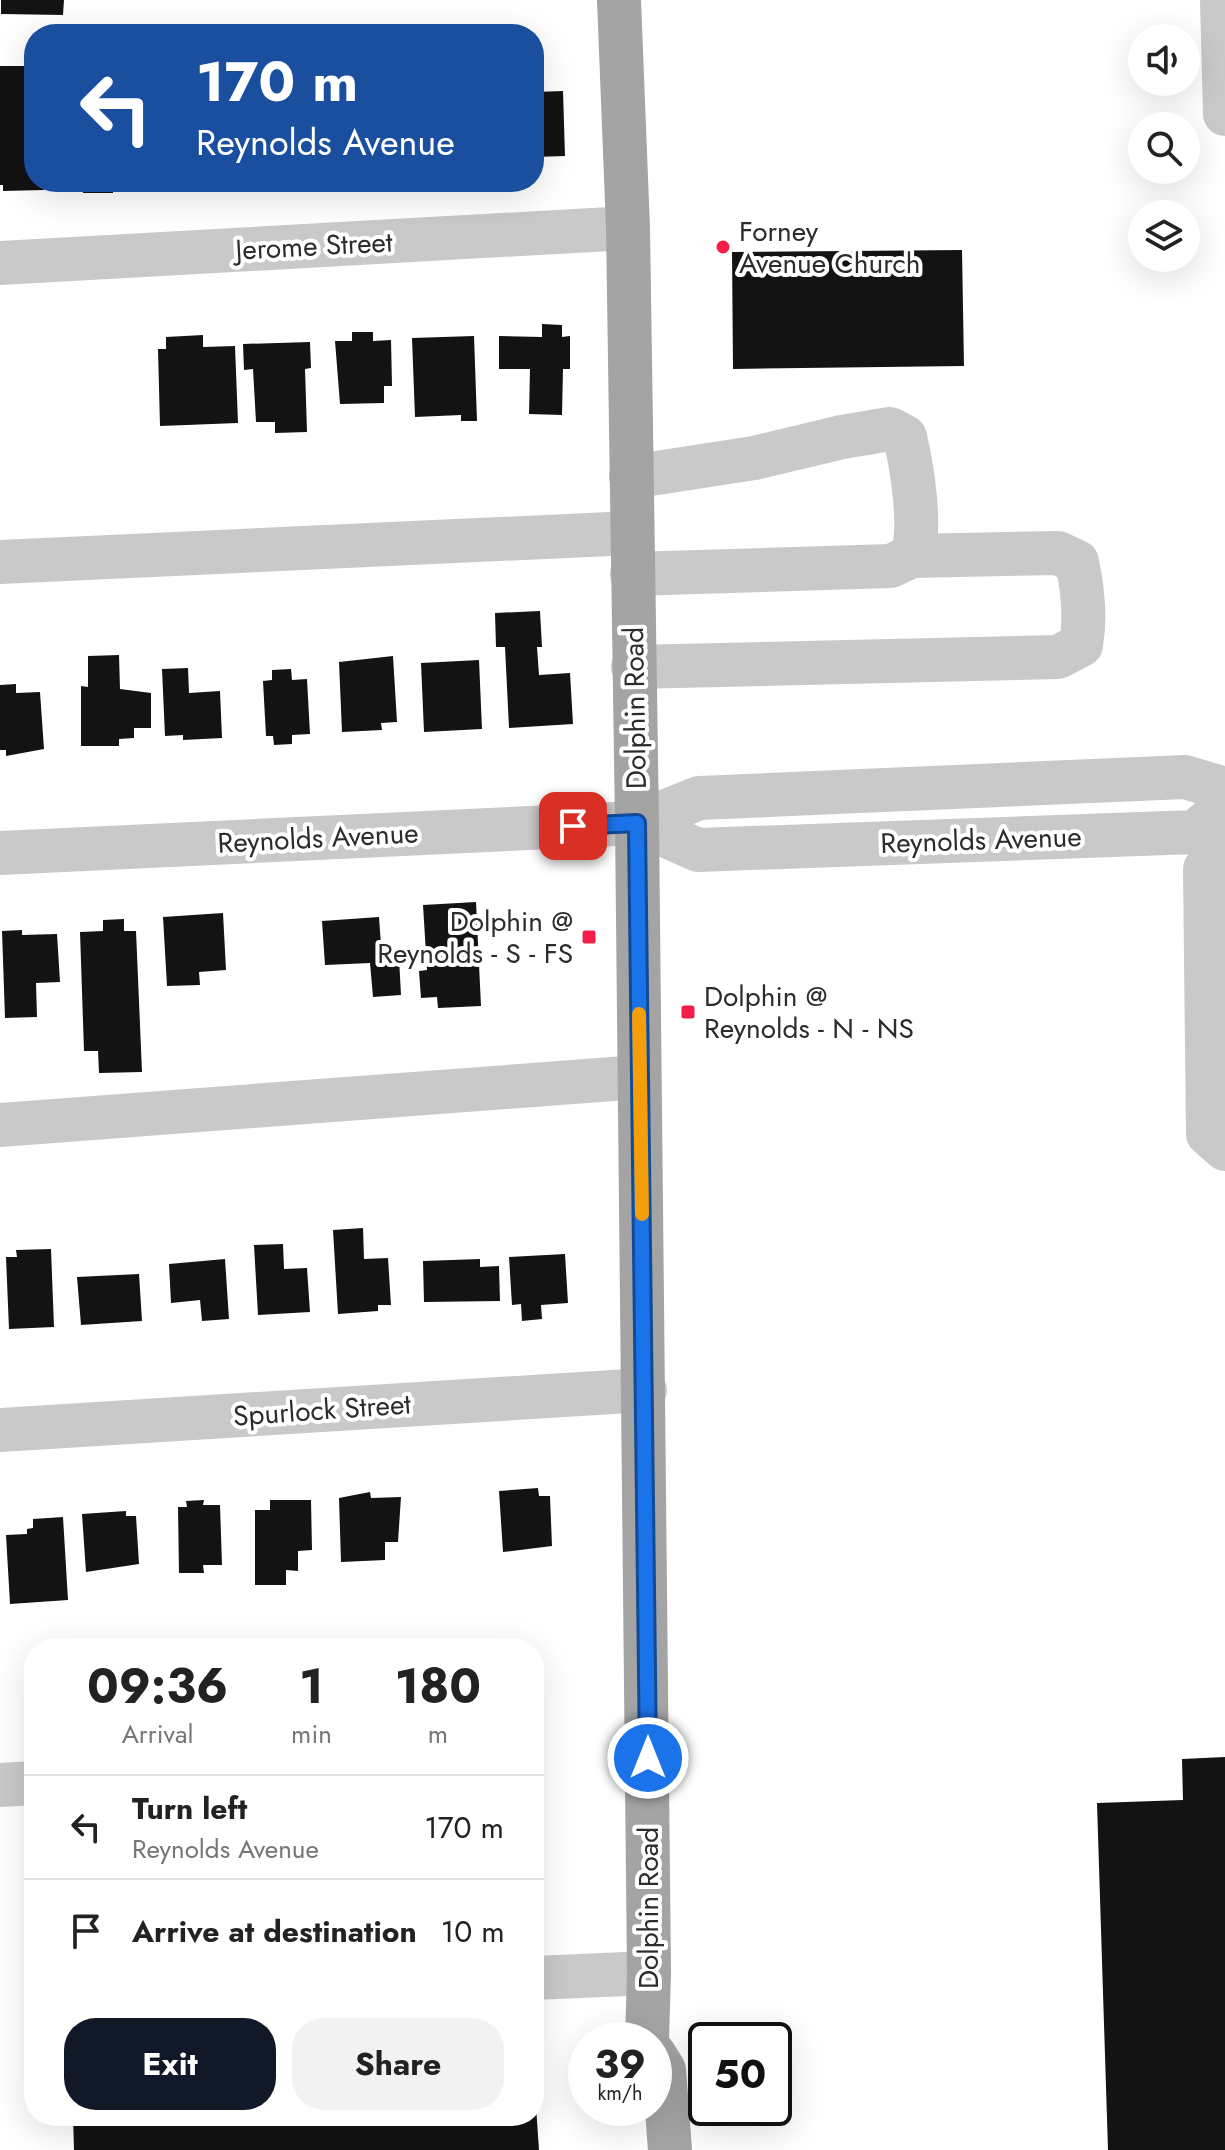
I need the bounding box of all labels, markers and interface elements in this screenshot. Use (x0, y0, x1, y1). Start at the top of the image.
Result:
map controls (1128, 24, 1200, 272)
button: sound (1128, 24, 1200, 96)
text: 170 m (196, 41, 358, 122)
icon: left (64, 56, 168, 160)
button: search (1128, 112, 1200, 184)
text: Reynolds Avenue (196, 116, 455, 168)
button: layers (1128, 200, 1200, 272)
place label: Forney Avenue Church (739, 211, 920, 284)
street label: Jerome Street (230, 221, 394, 271)
marker: Forney Avenue Church (714, 238, 732, 256)
street label: Dolphin Road (613, 627, 657, 789)
pin (539, 792, 607, 860)
icon: arrive (551, 804, 595, 848)
street label: Reynolds Avenue (216, 812, 420, 864)
street label: Reynolds Avenue (880, 816, 1082, 864)
place label: Dolphin @ Reynolds - S - FS (377, 901, 573, 974)
marker: Dolphin @ Reynolds - S - FS (580, 928, 598, 946)
place label: Dolphin @ Reynolds - N - NS (704, 976, 914, 1049)
marker: Dolphin @ Reynolds - N - NS (679, 1003, 697, 1021)
street label: Spurlock Street (232, 1383, 413, 1437)
text: 09:36 (87, 1652, 228, 1721)
text: 1 (299, 1652, 324, 1721)
text: 180 (395, 1652, 481, 1721)
text: Arrival (122, 1715, 193, 1753)
text: min (291, 1715, 332, 1753)
text: m (428, 1715, 448, 1753)
position arrow (606, 1716, 690, 1800)
text: Turn left (132, 1787, 247, 1830)
icon: left (64, 1805, 108, 1849)
text: 170 m (424, 1806, 504, 1849)
street label: Dolphin Road (628, 1827, 669, 1989)
text: Reynolds Avenue (132, 1830, 319, 1868)
icon: arrive (64, 1909, 108, 1953)
text: Arrive at destination (132, 1910, 417, 1953)
text: 10 m (441, 1910, 505, 1953)
button: Exit (64, 2018, 276, 2110)
button: Share (292, 2018, 504, 2110)
speed limit sign: 50 (688, 2022, 792, 2126)
text: 39 (594, 2035, 646, 2093)
text: km/h (597, 2079, 643, 2108)

